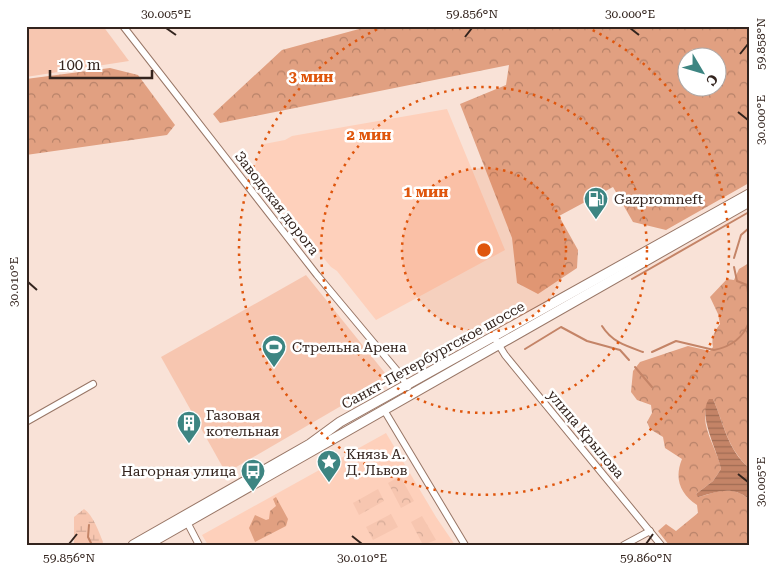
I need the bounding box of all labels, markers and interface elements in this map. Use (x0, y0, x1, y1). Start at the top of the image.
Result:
text: 30.005°E (141, 7, 191, 21)
text: 59.856°N (446, 7, 498, 21)
text: 30.000°E (605, 7, 655, 21)
text: 59.858°N (754, 18, 768, 70)
scale bar (50, 48, 152, 80)
north arrow (678, 48, 728, 98)
text: 100 m (58, 56, 101, 74)
text: 3 мин (289, 68, 333, 86)
text: С (703, 71, 722, 89)
text: 30.000°E (754, 95, 768, 145)
text: 2 мин (347, 126, 391, 144)
street label: Заводская дорога (232, 148, 323, 258)
text: 1 мин (404, 183, 448, 201)
fuel station icon: Gazpromneft (583, 186, 609, 220)
place label: Gazpromneft (614, 191, 703, 207)
centre of rings (475, 241, 493, 259)
text: 30.010°E (7, 257, 21, 307)
street label: Санкт-Петербургское шоссе (339, 298, 528, 412)
sports icon: Стрельна Арена (261, 334, 287, 368)
place label: Стрельна Арена (292, 339, 407, 355)
street label: улица Крылова (545, 387, 628, 482)
place label: Газовая котельная (206, 407, 279, 439)
building icon: Газовая котельная (176, 410, 202, 444)
place label: Князь А. Д. Львов (346, 446, 408, 478)
place icon: Князь А. Д. Львов (316, 449, 342, 483)
text: 30.005°E (754, 457, 768, 507)
bus stop icon: Нагорная улица (240, 458, 266, 492)
place label: Нагорная улица (121, 463, 236, 479)
text: 59.856°N (43, 551, 95, 565)
text: 30.010°E (337, 551, 387, 565)
text: 59.860°N (620, 551, 672, 565)

